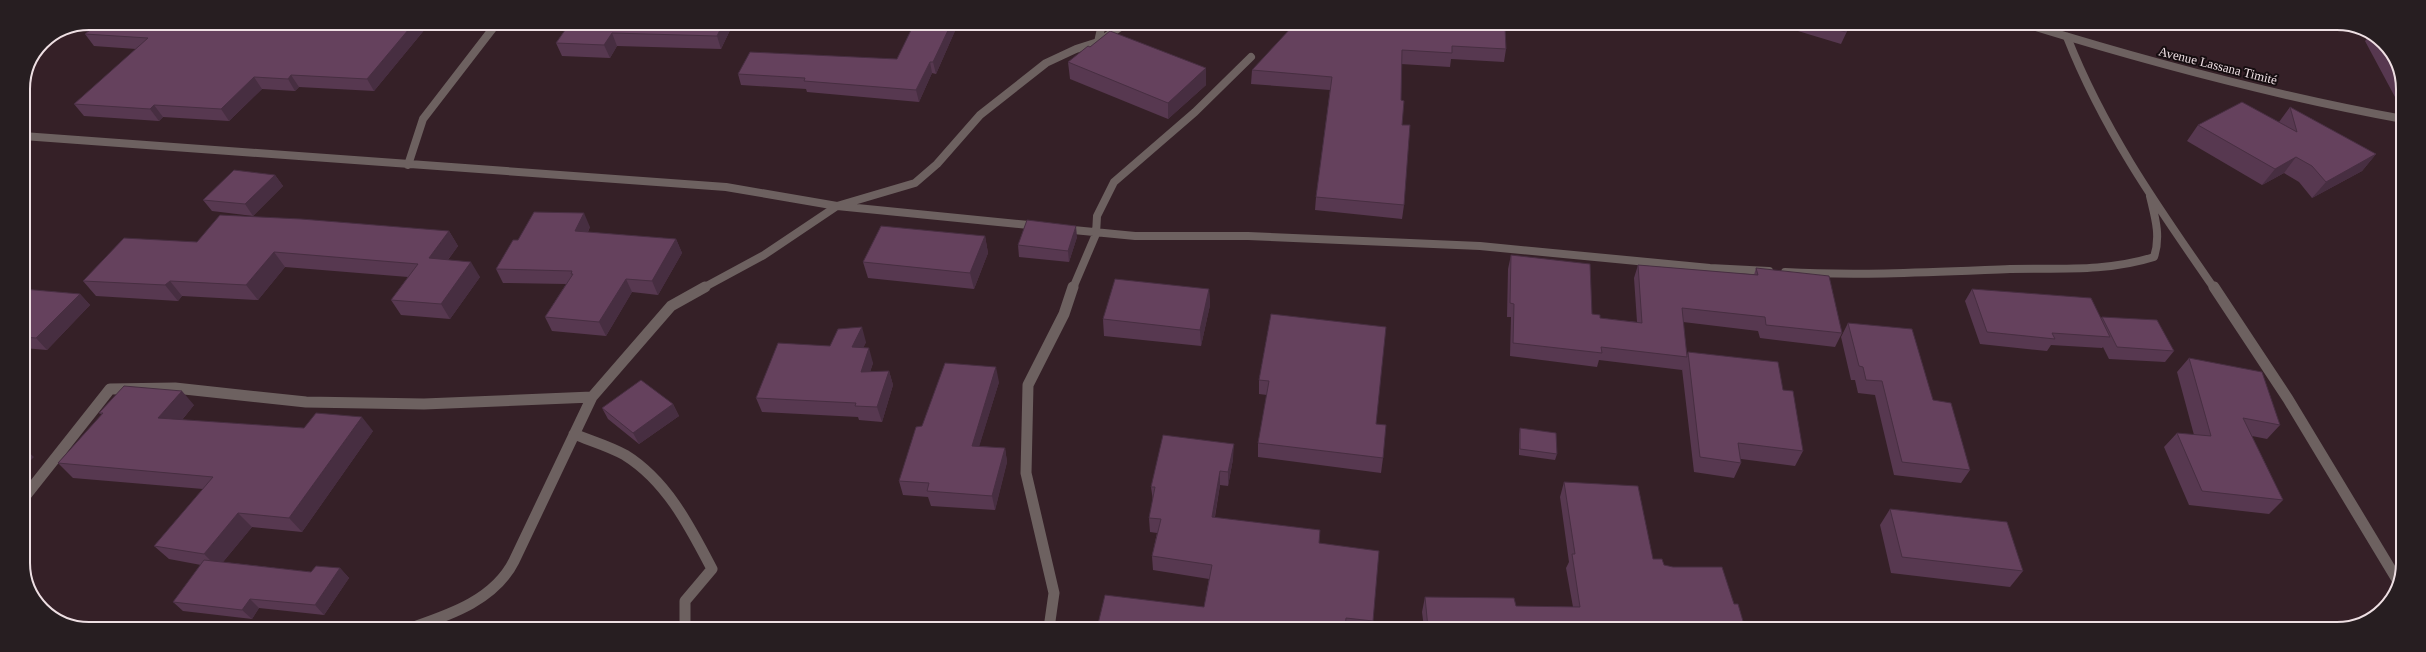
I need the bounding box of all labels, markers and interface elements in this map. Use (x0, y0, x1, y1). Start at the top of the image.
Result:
street label: Avenue Lassana Timité (2157, 43, 2279, 88)

